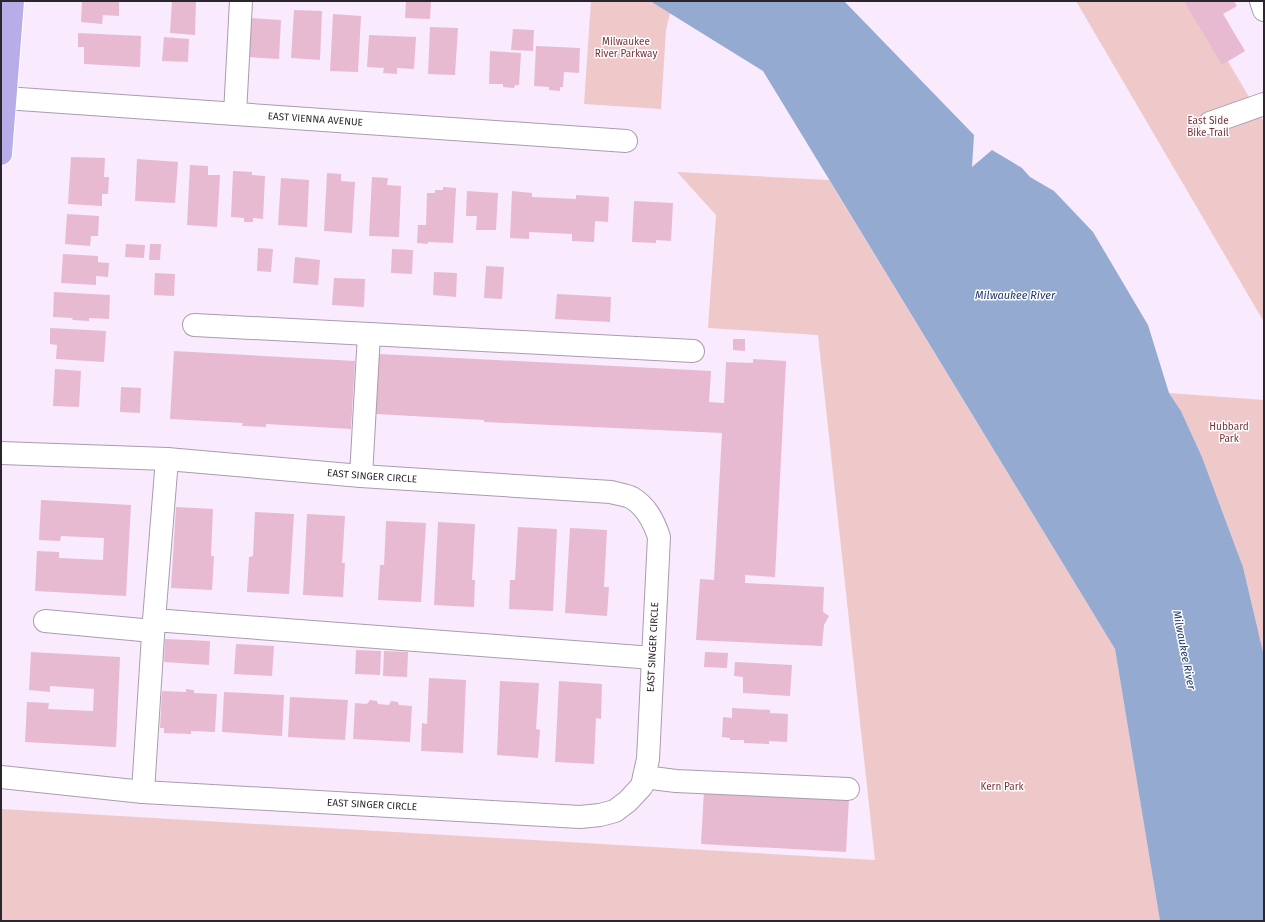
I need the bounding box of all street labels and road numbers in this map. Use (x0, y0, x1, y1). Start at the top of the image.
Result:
street label: EAST VIENNA AVENUE (267, 110, 363, 129)
street label: EAST SINGER CIRCLE (327, 467, 418, 486)
street label: EAST SINGER CIRCLE (645, 602, 661, 692)
street label: EAST SINGER CIRCLE (327, 797, 417, 813)

